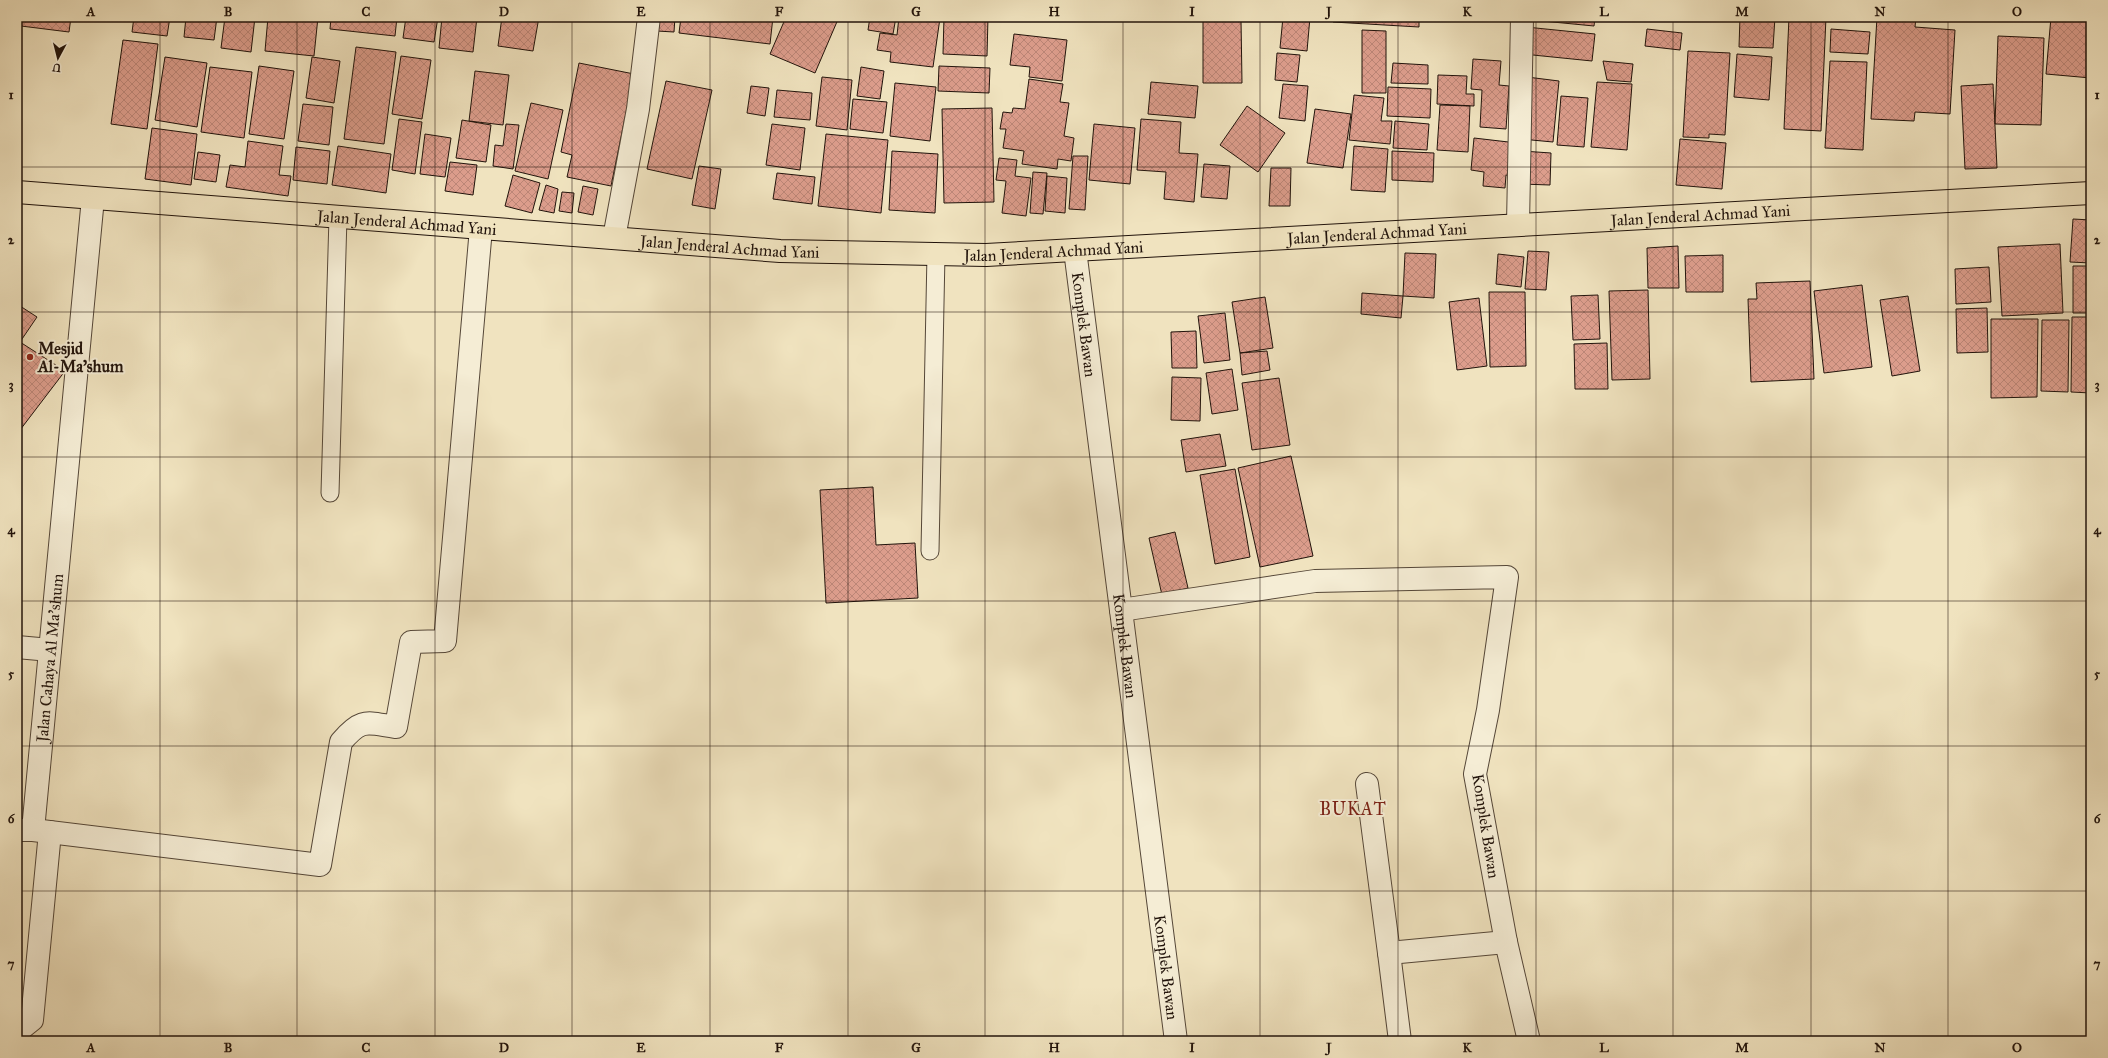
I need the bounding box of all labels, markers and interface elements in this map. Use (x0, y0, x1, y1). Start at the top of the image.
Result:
text: A (86, 4, 96, 20)
text: B (224, 4, 233, 20)
text: C (362, 4, 371, 20)
text: D (499, 4, 509, 20)
text: E (636, 4, 646, 20)
text: F (775, 4, 784, 20)
text: G (911, 4, 921, 20)
text: H (1048, 4, 1060, 20)
text: I (1189, 4, 1195, 20)
text: J (1324, 4, 1332, 20)
text: K (1462, 4, 1472, 20)
text: L (1599, 4, 1609, 20)
text: M (1735, 4, 1749, 20)
text: N (1874, 4, 1886, 20)
text: O (2012, 4, 2022, 20)
north arrow (38, 38, 78, 78)
text: U (51, 60, 62, 74)
text: 1 (8, 87, 14, 103)
text: 1 (2094, 87, 2100, 103)
street label: Jalan Jenderal Achmad Yani (1608, 200, 1791, 231)
street label: Jalan Jenderal Achmad Yani (314, 206, 498, 239)
street label: Jalan Jenderal Achmad Yani (1285, 219, 1468, 249)
street label: Jalan Jenderal Achmad Yani (637, 231, 820, 261)
text: 2 (8, 232, 15, 248)
text: 2 (2094, 232, 2101, 248)
street label: Jalan Jenderal Achmad Yani (962, 237, 1144, 265)
street label: Komplek Bawan (1068, 271, 1101, 378)
place label: Mesjid Al-Ma'shum (37, 339, 124, 376)
marker: Mesjid Al-Ma'shum (25, 352, 35, 362)
text: 3 (8, 377, 14, 393)
text: 3 (2094, 377, 2100, 393)
text: 4 (7, 522, 15, 538)
text: 4 (2093, 522, 2101, 538)
street label: Jalan Cahaya Al Ma'shum (32, 572, 67, 745)
street label: Komplek Bawan (1109, 592, 1142, 700)
text: 5 (8, 666, 15, 682)
text: 5 (2094, 666, 2101, 682)
street label: Komplek Bawan (1468, 772, 1504, 880)
district label: BUKAT (1319, 798, 1387, 820)
text: 6 (8, 811, 16, 827)
text: 6 (2094, 811, 2102, 827)
street label: Komplek Bawan (1150, 914, 1183, 1021)
text: 7 (8, 956, 15, 972)
text: 7 (2094, 956, 2101, 972)
text: A (86, 1040, 96, 1056)
text: B (224, 1040, 233, 1056)
text: C (362, 1040, 371, 1056)
text: D (499, 1040, 509, 1056)
text: E (636, 1040, 646, 1056)
text: F (775, 1040, 784, 1056)
text: G (911, 1040, 921, 1056)
text: H (1048, 1040, 1060, 1056)
text: I (1189, 1040, 1195, 1056)
text: J (1324, 1040, 1332, 1056)
text: K (1462, 1040, 1472, 1056)
text: L (1599, 1040, 1609, 1056)
text: M (1735, 1040, 1749, 1056)
text: N (1874, 1040, 1886, 1056)
text: O (2012, 1040, 2022, 1056)

